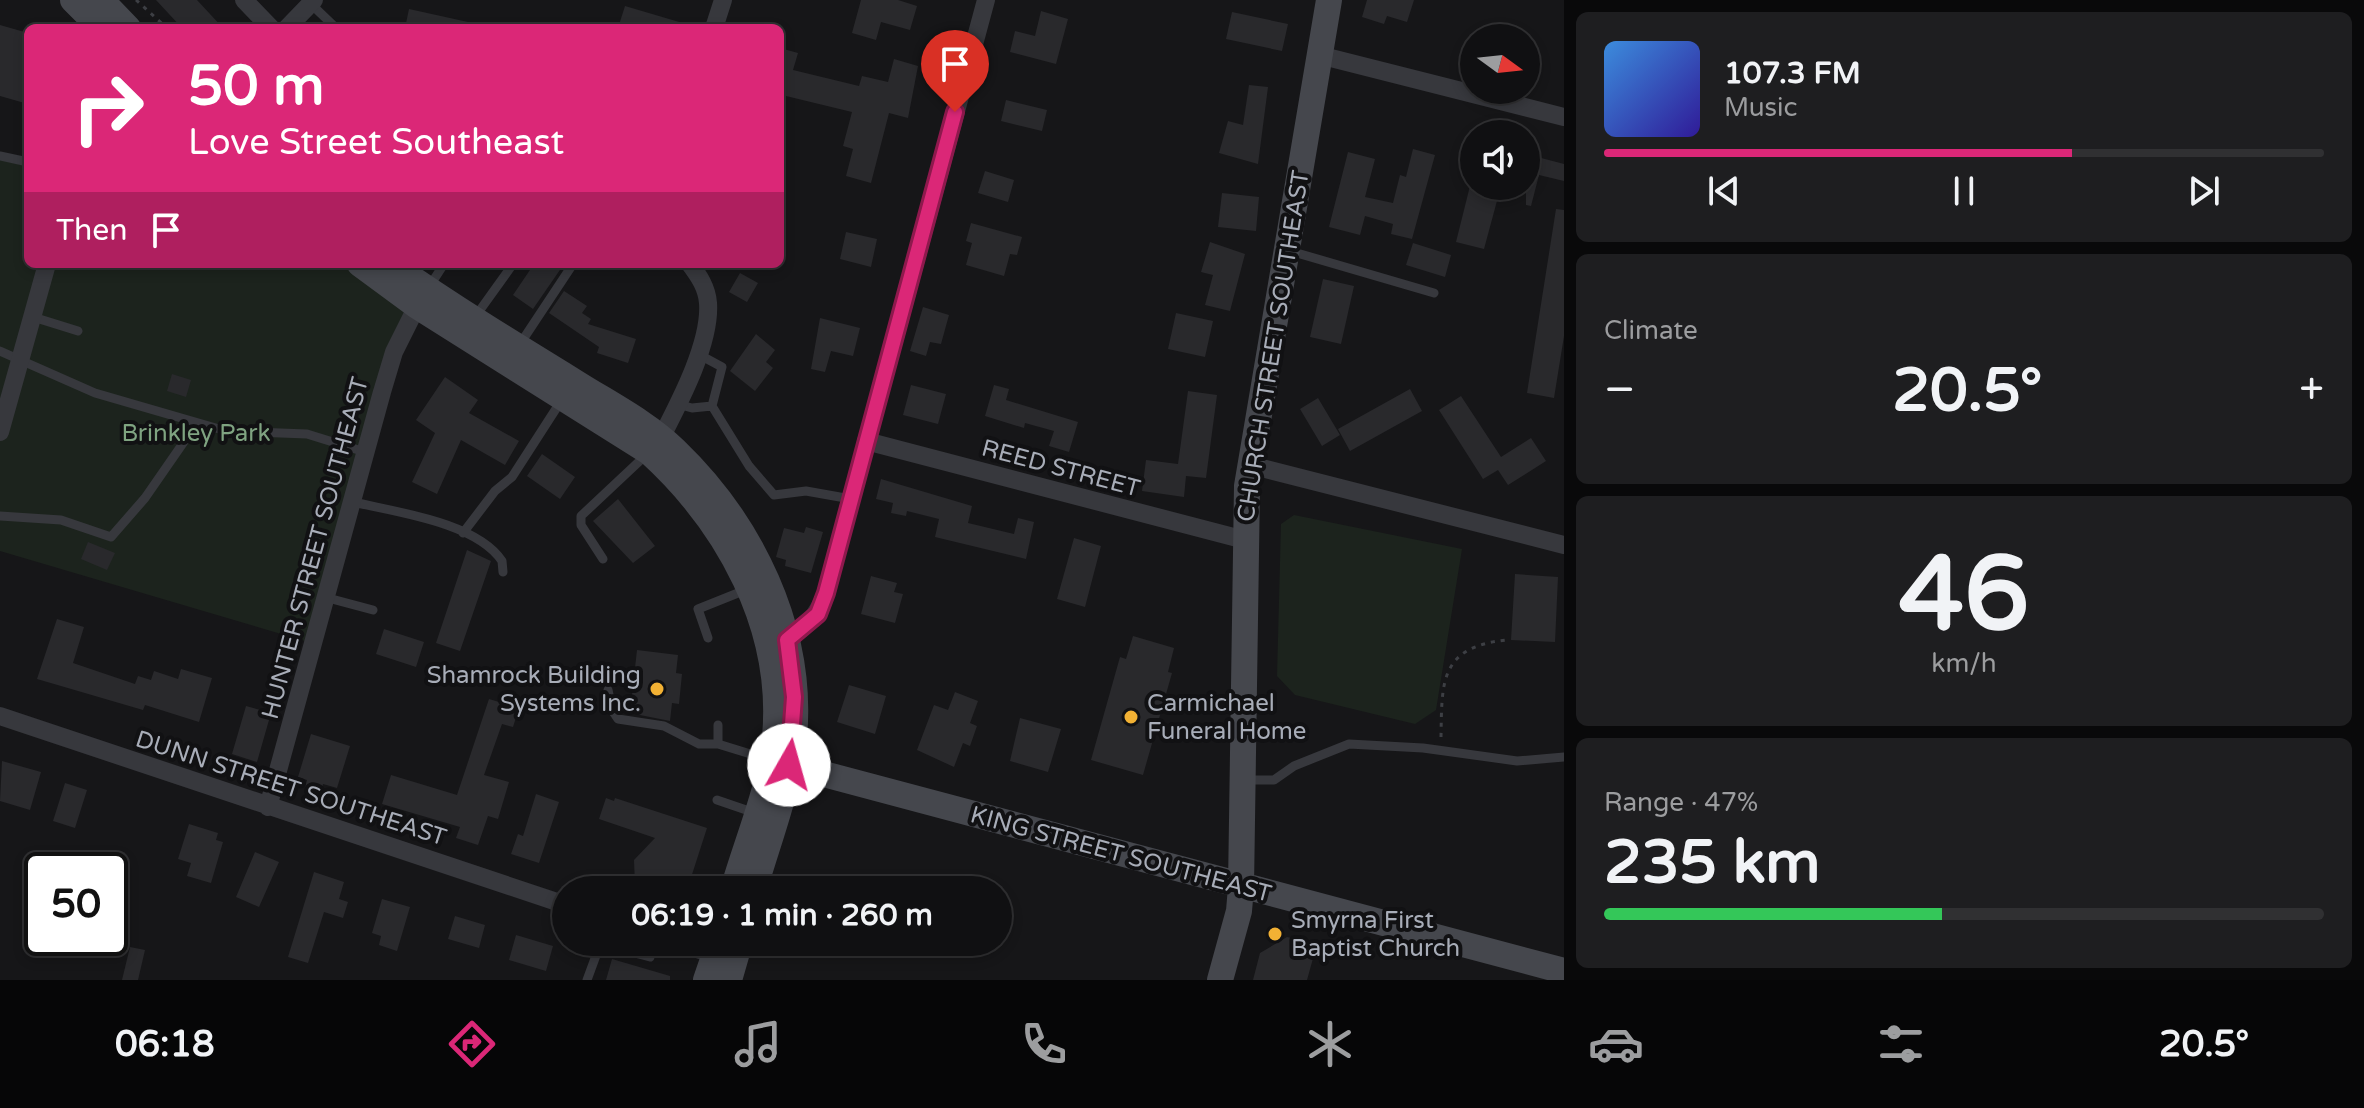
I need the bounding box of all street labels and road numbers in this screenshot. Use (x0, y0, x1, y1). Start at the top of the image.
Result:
street label: CHURCH STREET SOUTHEAST (1231, 168, 1316, 524)
street label: HUNTER STREET SOUTHEAST (256, 374, 375, 722)
street label: REED STREET (978, 433, 1144, 504)
street label: DUNN STREET SOUTHEAST (132, 724, 450, 853)
street label: KING STREET SOUTHEAST (967, 800, 1275, 909)

